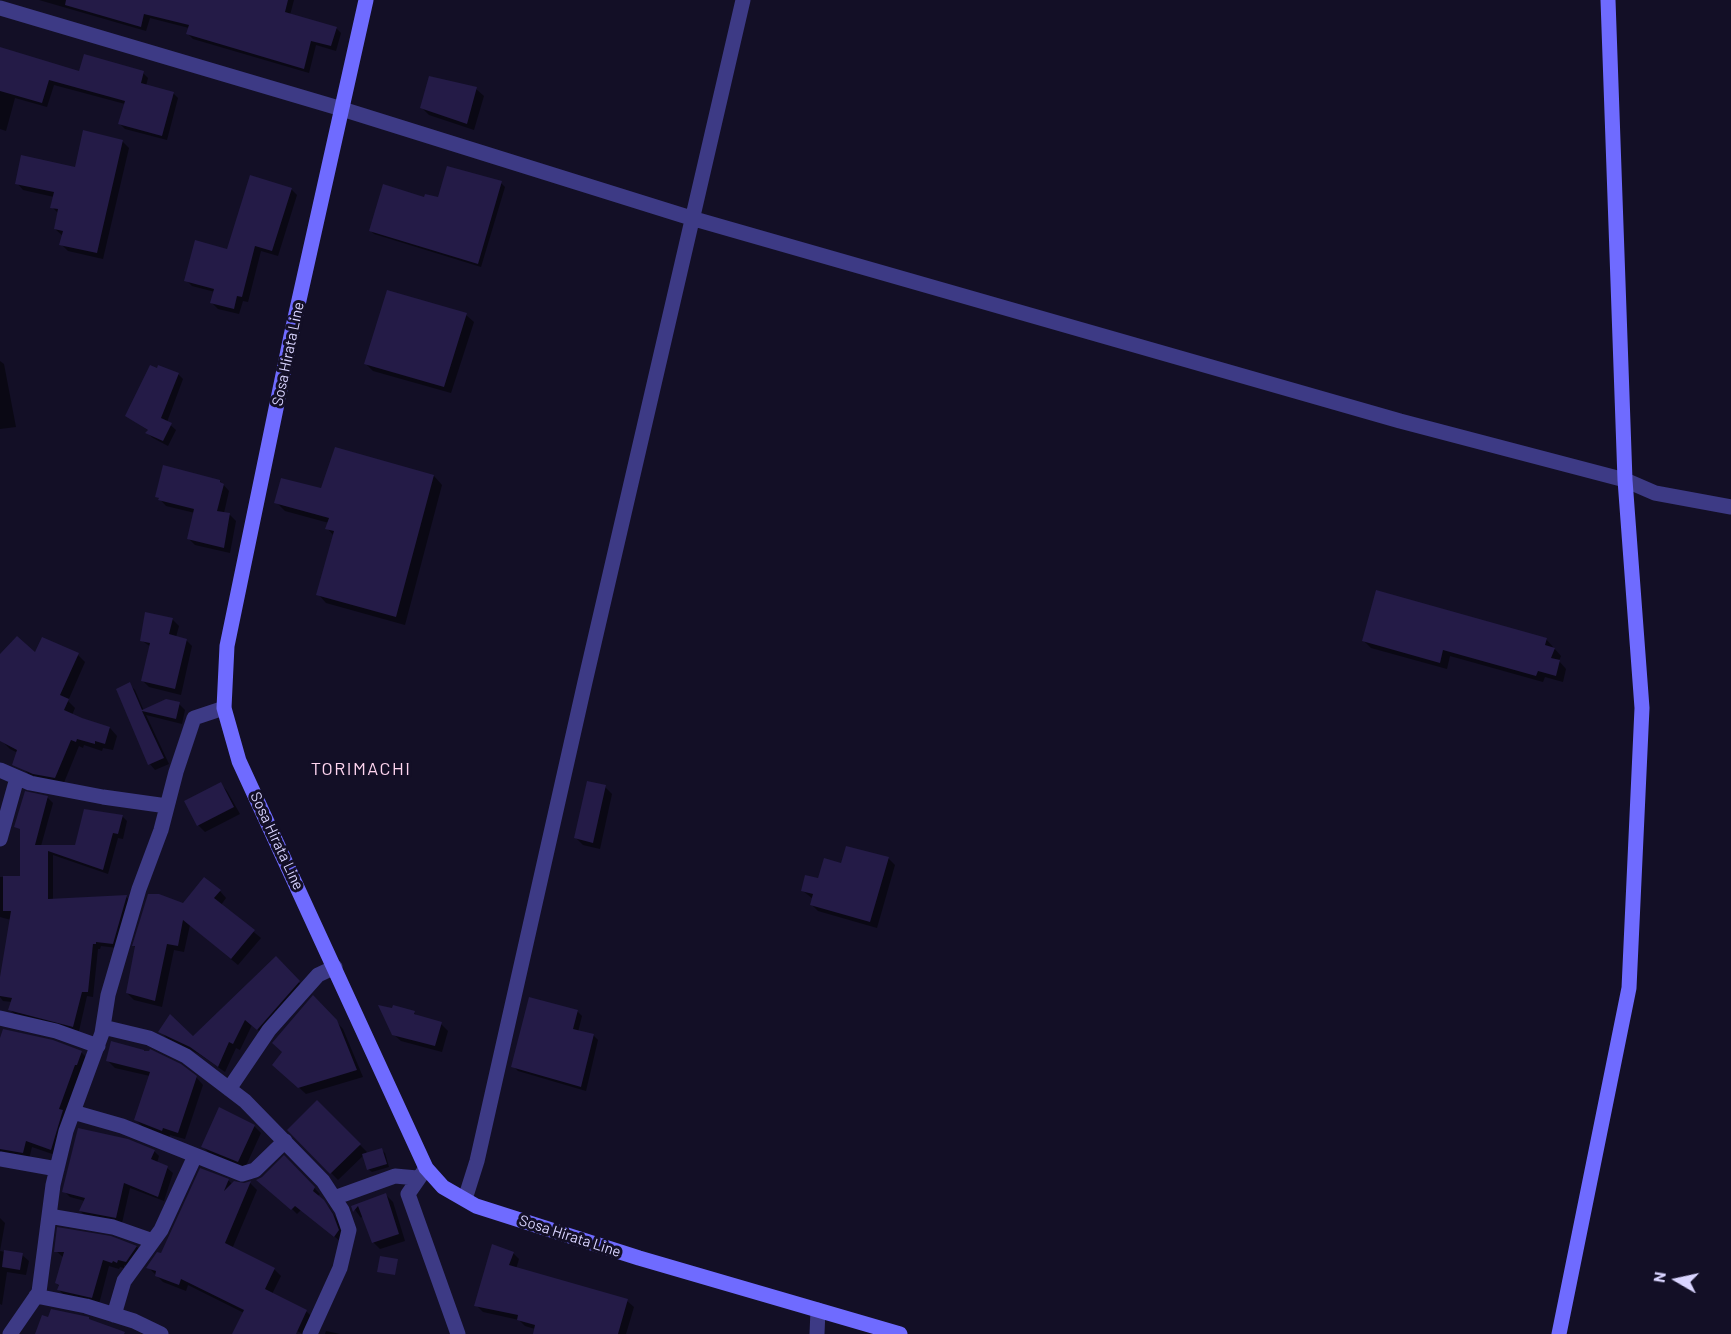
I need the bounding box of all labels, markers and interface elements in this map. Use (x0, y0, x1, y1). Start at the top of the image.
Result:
street label: Sosa Hirata Line (268, 300, 308, 408)
district label: TORIMACHI (311, 758, 411, 780)
street label: Sosa Hirata Line (246, 789, 308, 893)
street label: Sosa Hirata Line (517, 1211, 623, 1261)
north arrow (1647, 1250, 1707, 1310)
text: N (1649, 1270, 1669, 1284)

